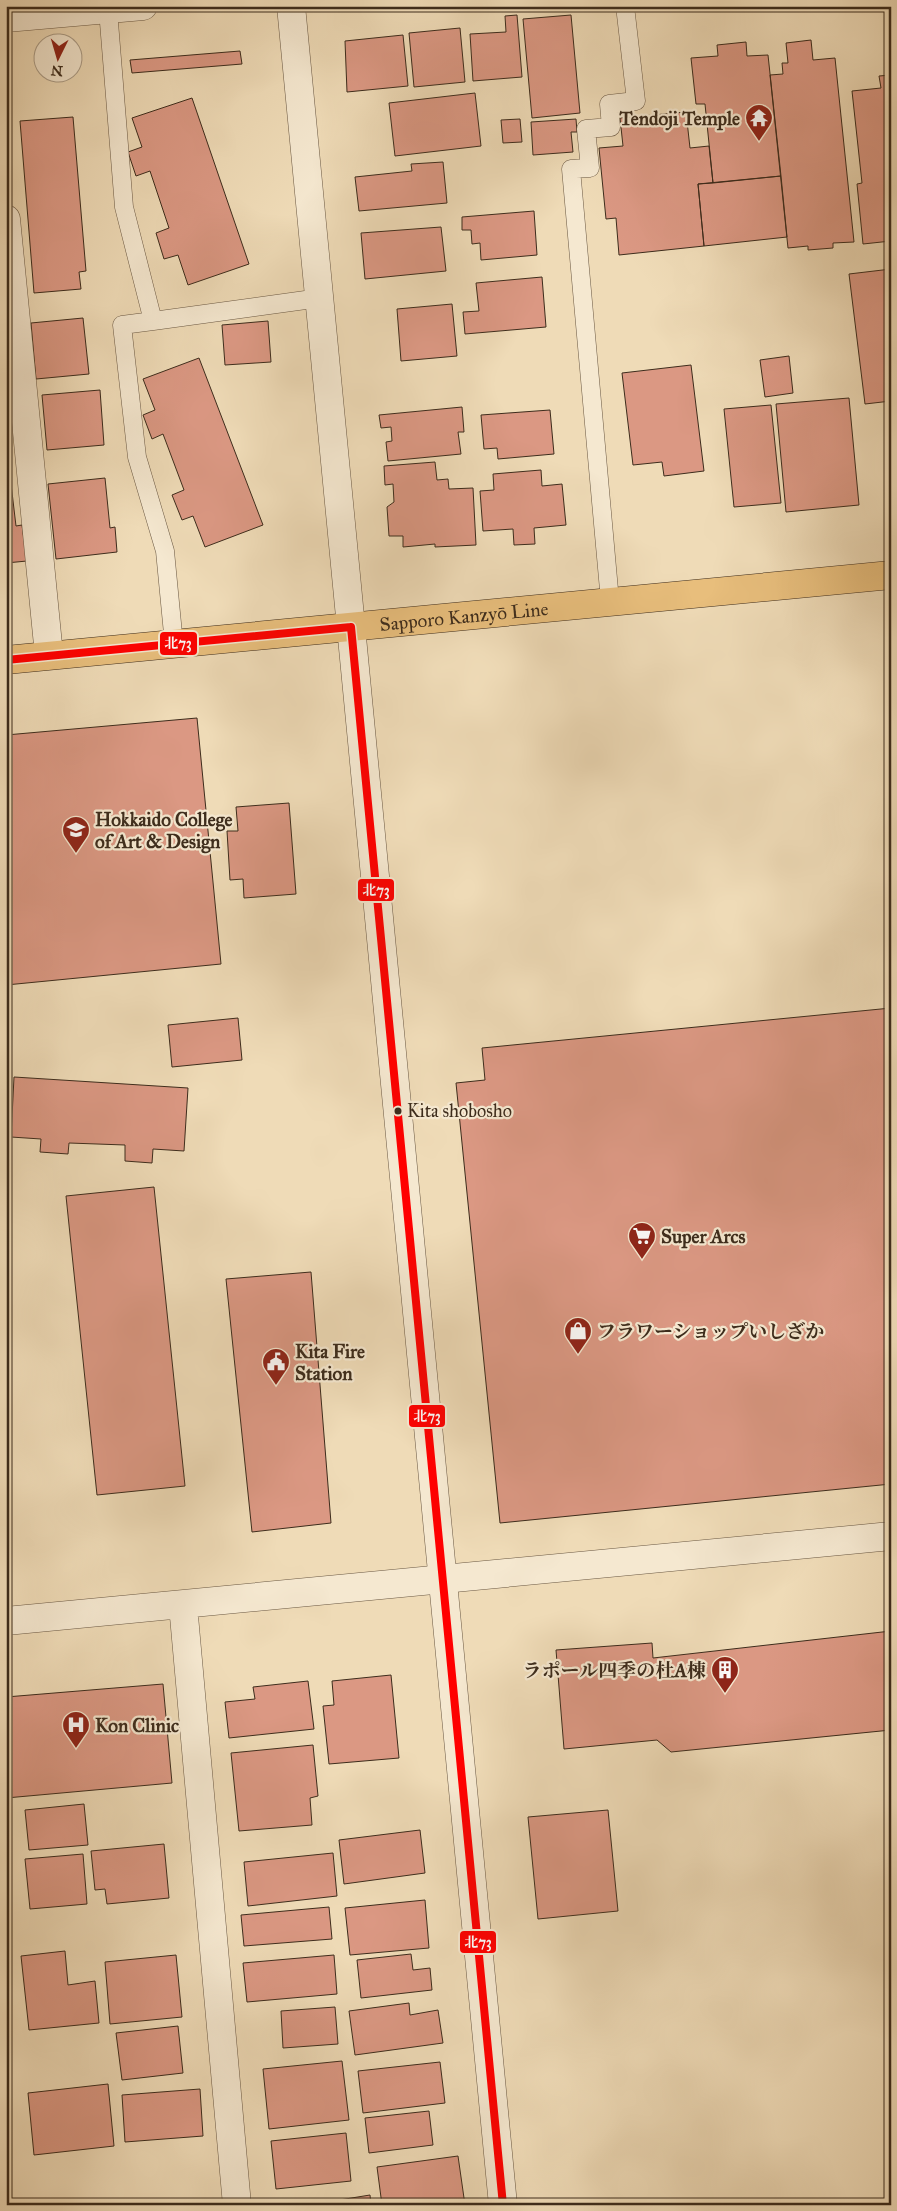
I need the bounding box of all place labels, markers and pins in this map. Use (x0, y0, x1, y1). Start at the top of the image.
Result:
temple icon: Tendoji Temple (744, 103, 774, 142)
place label: Tendoji Temple (618, 107, 740, 131)
place label: Hokkaido College of Art & Design (95, 808, 233, 854)
school or university icon: Hokkaido College of Art & Design (61, 815, 91, 854)
place label: Kita shobosho (407, 1100, 512, 1122)
marker: Kita shobosho (393, 1106, 403, 1116)
supermarket icon: Super Arcs (627, 1221, 657, 1260)
place label: Super Arcs (661, 1225, 746, 1249)
shop icon: フラワーショップいしざか (563, 1316, 593, 1355)
place label: フラワーショップいしざか (597, 1320, 824, 1343)
place label: Kita Fire Station (295, 1340, 365, 1385)
public building icon: Kita Fire Station (261, 1347, 291, 1386)
building icon: ラポール四季の杜A棟 (710, 1655, 740, 1694)
place label: ラポール四季の杜A棟 (523, 1659, 706, 1682)
hospital icon: Kon Clinic (61, 1710, 91, 1749)
place label: Kon Clinic (95, 1714, 179, 1737)

